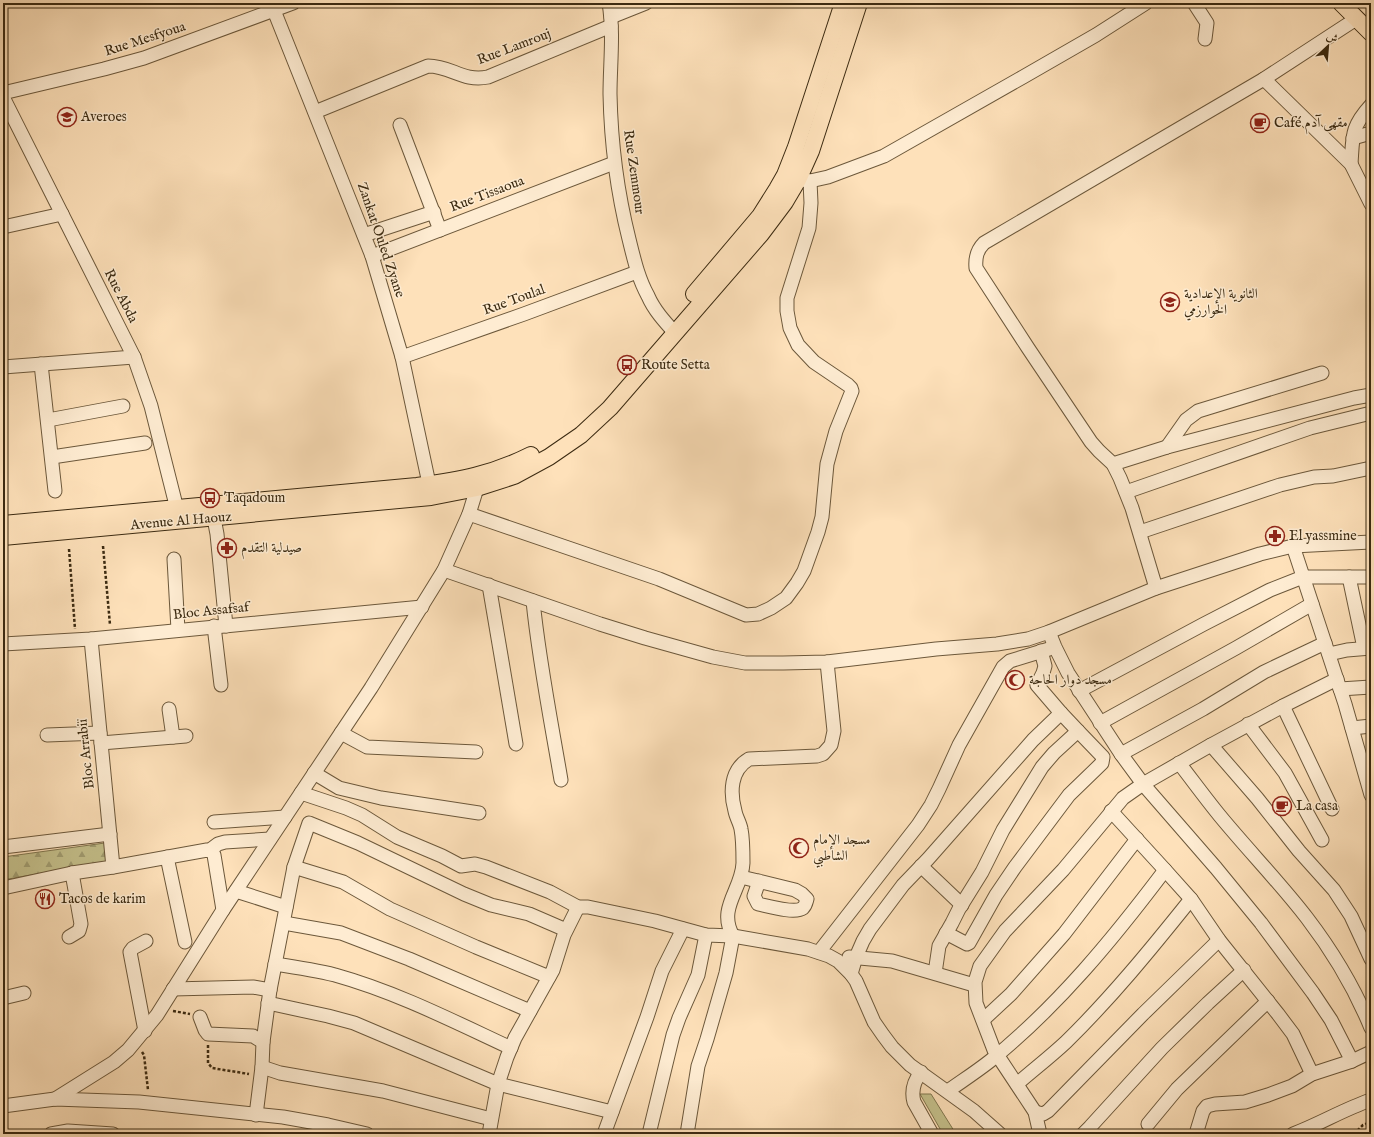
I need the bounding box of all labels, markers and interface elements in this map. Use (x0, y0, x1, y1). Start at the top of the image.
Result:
street label: Rue Mesfyoua (102, 17, 189, 61)
street label: Rue Lamrouj (475, 25, 553, 69)
north arrow (1308, 26, 1348, 66)
text: ش (1324, 29, 1340, 47)
school or university icon: Averoes (56, 106, 78, 128)
place label: Averoes (80, 108, 127, 126)
cafe icon: Café مقهى آدم (1249, 112, 1271, 134)
place label: Café مقهى آدم (1274, 114, 1348, 135)
street label: Rue Zemmour (619, 129, 649, 215)
street label: Rue Tissaoua (447, 171, 527, 216)
street label: Zankat Ouled Zyane (353, 180, 409, 300)
street label: Rue Abda (100, 266, 143, 327)
street label: Rue Toulal (480, 280, 548, 320)
place label: الثانوية الإعدادية الخوارزمي (1184, 285, 1258, 321)
school or university icon: الثانوية الإعدادية الخوارزمي (1159, 291, 1181, 313)
bus stop icon: Route Setta (616, 354, 638, 376)
place label: Route Setta (641, 356, 711, 374)
bus stop icon: Taqadoum (199, 487, 221, 509)
place label: Taqadoum (224, 489, 285, 507)
street label: Avenue Al Haouz (129, 508, 233, 534)
pharmacy icon: El yassmine (1264, 525, 1286, 547)
place label: El yassmine (1289, 527, 1357, 545)
pharmacy icon: صيدلية التقدم (216, 537, 238, 559)
place label: صيدلية التقدم (241, 539, 302, 560)
street label: Bloc Assafsaf (172, 598, 253, 624)
mosque icon: مسجد دوار الحاجة (1004, 669, 1026, 691)
place label: مسجد دوار الحاجة (1029, 671, 1112, 689)
street label: Bloc Arrabiï (73, 718, 99, 790)
cafe icon: La casa (1271, 795, 1293, 817)
place label: La casa (1296, 797, 1339, 815)
place label: مسجد الإمام الشاطبي (813, 831, 871, 868)
mosque icon: مسجد الإمام الشاطبي (788, 837, 810, 859)
restaurant icon: Tacos de karim (34, 888, 56, 910)
place label: Tacos de karim (59, 890, 146, 908)

